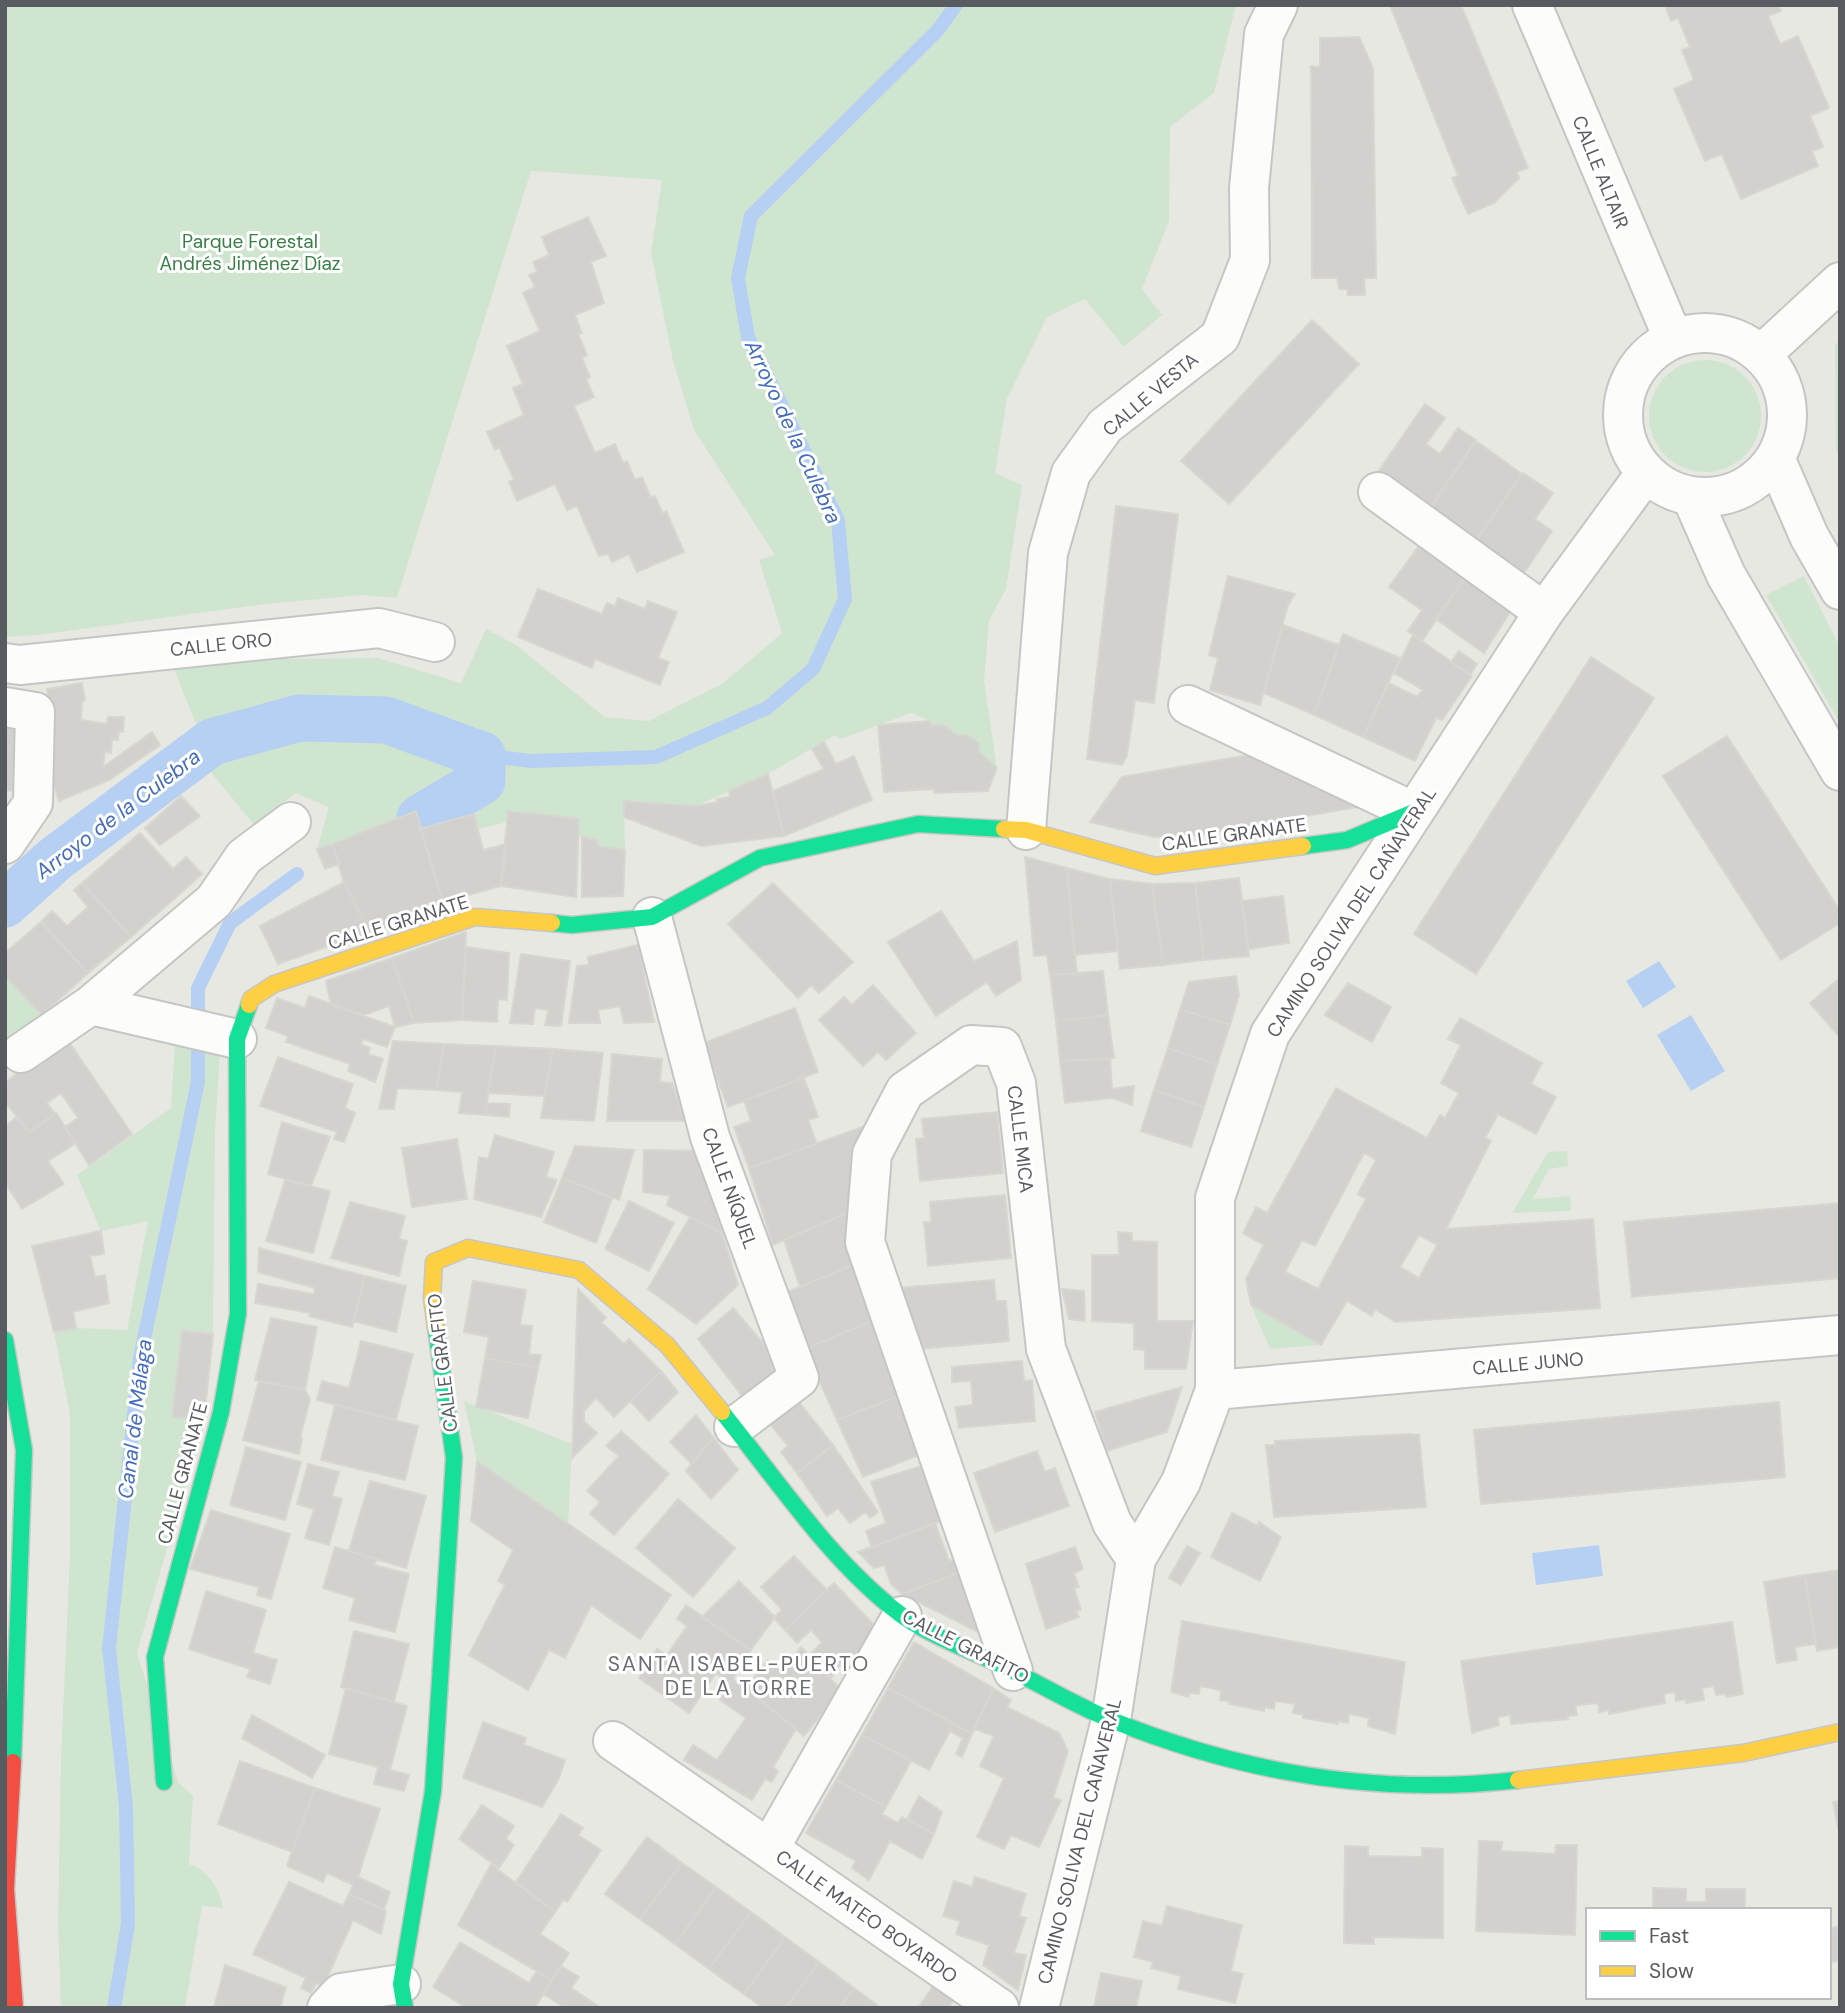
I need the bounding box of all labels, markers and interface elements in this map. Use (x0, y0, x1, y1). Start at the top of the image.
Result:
street label: CALLE ALTAIR (1567, 112, 1635, 232)
park label: Parque Forestal Andrés Jiménez Díaz (159, 229, 341, 276)
water label: Arroyo de la Culebra (738, 335, 848, 529)
street label: CALLE VESTA (1097, 347, 1204, 442)
street label: CALLE ORO (169, 627, 273, 662)
water label: Arroyo de la Culebra (29, 743, 206, 886)
street label: CAMINO SOLIVA DEL CAÑAVERAL (1261, 782, 1442, 1042)
street label: CALLE GRANATE (1160, 812, 1308, 857)
street label: CALLE GRANATE (325, 889, 471, 956)
street label: CALLE MICA (1002, 1084, 1040, 1195)
street label: CALLE NÍQUEL (696, 1124, 763, 1252)
street label: CALLE GRAFITO (422, 1292, 463, 1434)
water label: Canal de Málaga (111, 1338, 159, 1500)
street label: CALLE JUNO (1471, 1346, 1585, 1381)
street label: CALLE GRANATE (152, 1400, 213, 1547)
street label: CALLE GRAFITO (898, 1604, 1034, 1689)
district label: SANTA ISABEL-PUERTO DE LA TORRE (608, 1650, 870, 1702)
street label: CAMINO SOLIVA DEL CAÑAVERAL (1032, 1695, 1127, 1987)
street label: CALLE MATEO BOYARDO (771, 1844, 963, 1989)
legend (1586, 1908, 1831, 1999)
text: Fast (1649, 1922, 1689, 1950)
text: Slow (1649, 1957, 1694, 1985)

